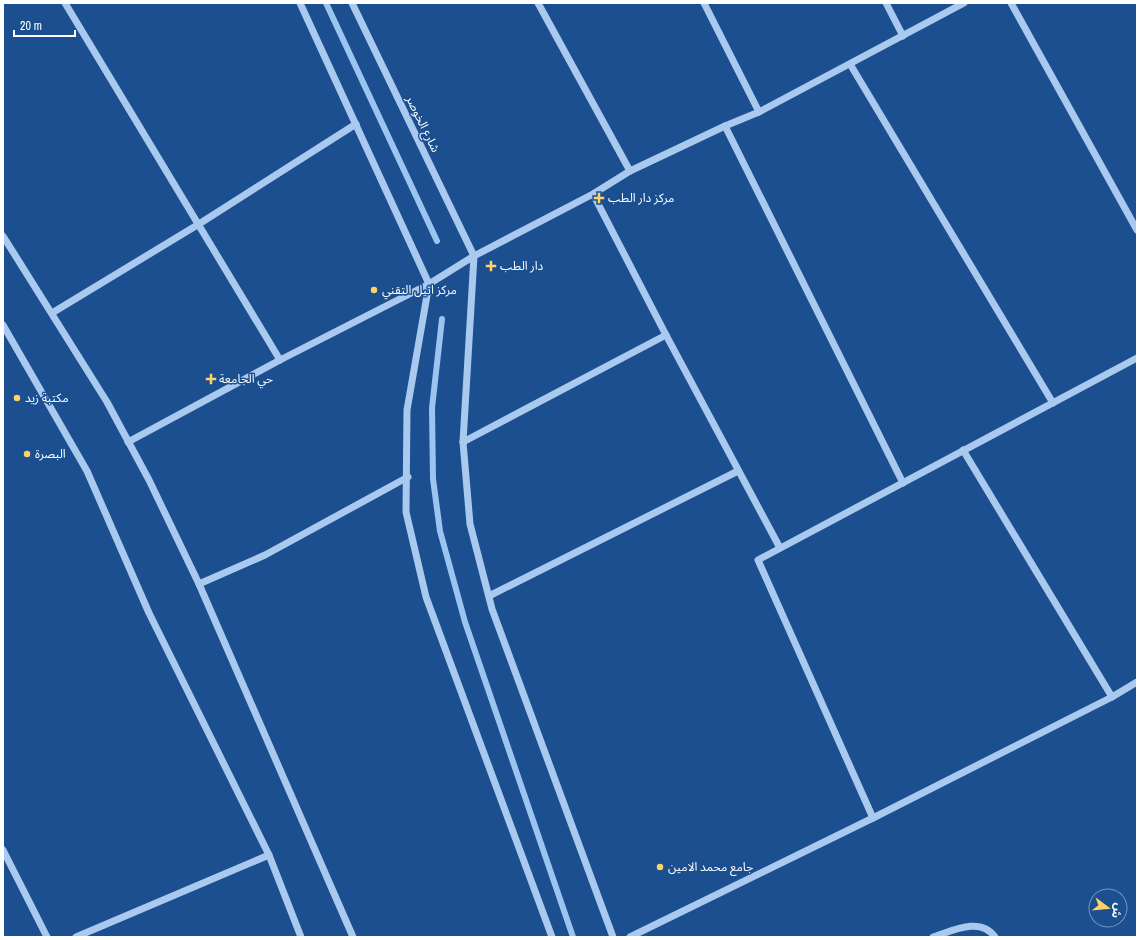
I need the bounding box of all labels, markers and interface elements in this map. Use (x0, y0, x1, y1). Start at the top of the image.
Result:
scale bar (14, 12, 75, 38)
text: 20 m (20, 18, 42, 34)
street label: شارع الخوصر (401, 92, 444, 155)
place label: مركز دار الطب (608, 190, 674, 206)
marker: مركز دار الطب (593, 192, 605, 204)
place label: دار الطب (500, 258, 544, 274)
marker: دار الطب (485, 260, 497, 272)
place label: مركز اثيل التقني (382, 282, 457, 300)
marker: مركز اثيل التقني (369, 285, 379, 295)
place label: حي الجامعة (219, 371, 273, 389)
marker: حي الجامعة (206, 374, 216, 384)
place label: مكتبة زيد (25, 390, 69, 406)
marker: مكتبة زيد (12, 393, 22, 403)
place label: البصرة (35, 446, 66, 462)
marker: البصرة (22, 449, 32, 459)
place label: جامع محمد الامين (668, 859, 753, 876)
marker: جامع محمد الامين (655, 862, 665, 872)
north arrow (1088, 888, 1128, 928)
text: ش (1109, 902, 1126, 920)

